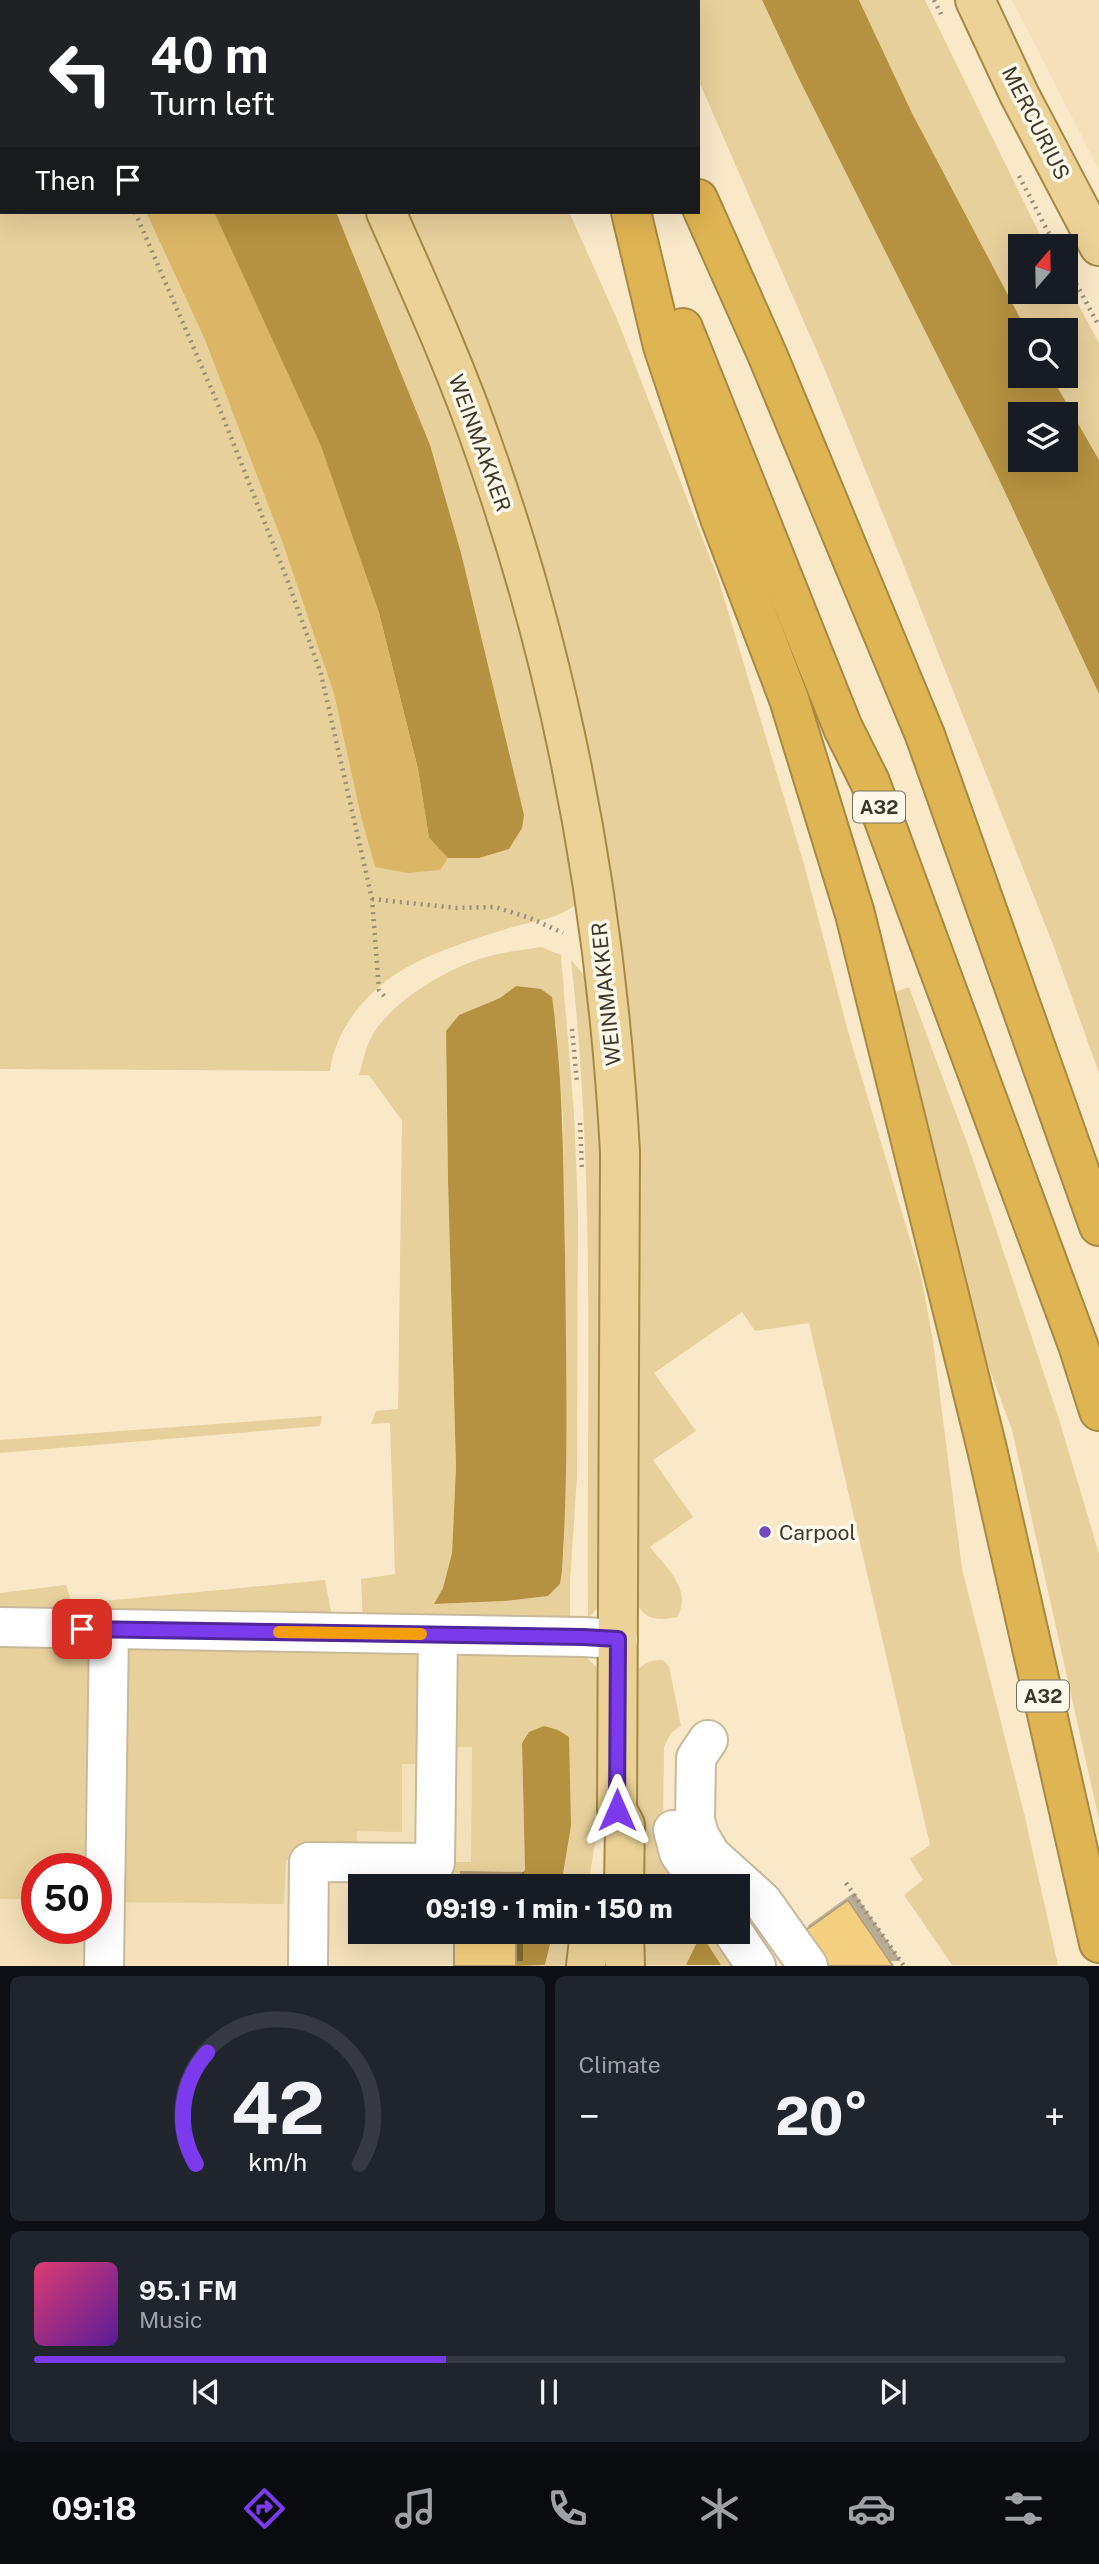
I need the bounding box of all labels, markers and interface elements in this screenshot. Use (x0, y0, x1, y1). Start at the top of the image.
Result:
text: 40 m (150, 26, 269, 84)
icon: left (35, 28, 126, 119)
street label: MERCURIUS (997, 62, 1075, 184)
text: Turn left (150, 85, 275, 122)
icon: arrive (109, 161, 147, 199)
text: Then (35, 165, 95, 196)
north arrow (1008, 234, 1078, 304)
map controls (1008, 234, 1078, 472)
button: search (1008, 318, 1078, 388)
street label: WEINMAKKER (444, 371, 516, 515)
button: layers (1008, 402, 1078, 472)
road number: A32 (853, 792, 905, 822)
street label: WEINMAKKER (586, 921, 626, 1067)
place label: Carpool (779, 1520, 856, 1545)
marker: Carpool (757, 1524, 773, 1540)
pin (52, 1599, 112, 1659)
icon: arrive (63, 1610, 101, 1648)
road number: A32 (1017, 1680, 1069, 1712)
position arrow (580, 1773, 654, 1847)
speed limit sign: 50 (21, 1853, 112, 1944)
text: 09:19 · 1 min · 150 m (425, 1893, 673, 1924)
text: Climate (579, 2051, 661, 2078)
text: 42 (230, 2066, 324, 2151)
text: 20° (775, 2086, 868, 2147)
text: − (579, 2094, 600, 2139)
text: + (1044, 2094, 1065, 2139)
text: km/h (248, 2147, 307, 2177)
text: 95.1 FM (139, 2275, 238, 2306)
text: Music (139, 2306, 203, 2333)
icon: previous (187, 2373, 225, 2411)
icon: pause (530, 2373, 568, 2411)
icon: next (874, 2373, 912, 2411)
icon: directions (240, 2484, 289, 2533)
icon: music (391, 2484, 440, 2533)
icon: phone (543, 2484, 592, 2533)
icon: climate (695, 2484, 744, 2533)
icon: car (847, 2484, 896, 2533)
icon: filters (999, 2484, 1048, 2533)
text: 09:18 (51, 2490, 137, 2527)

